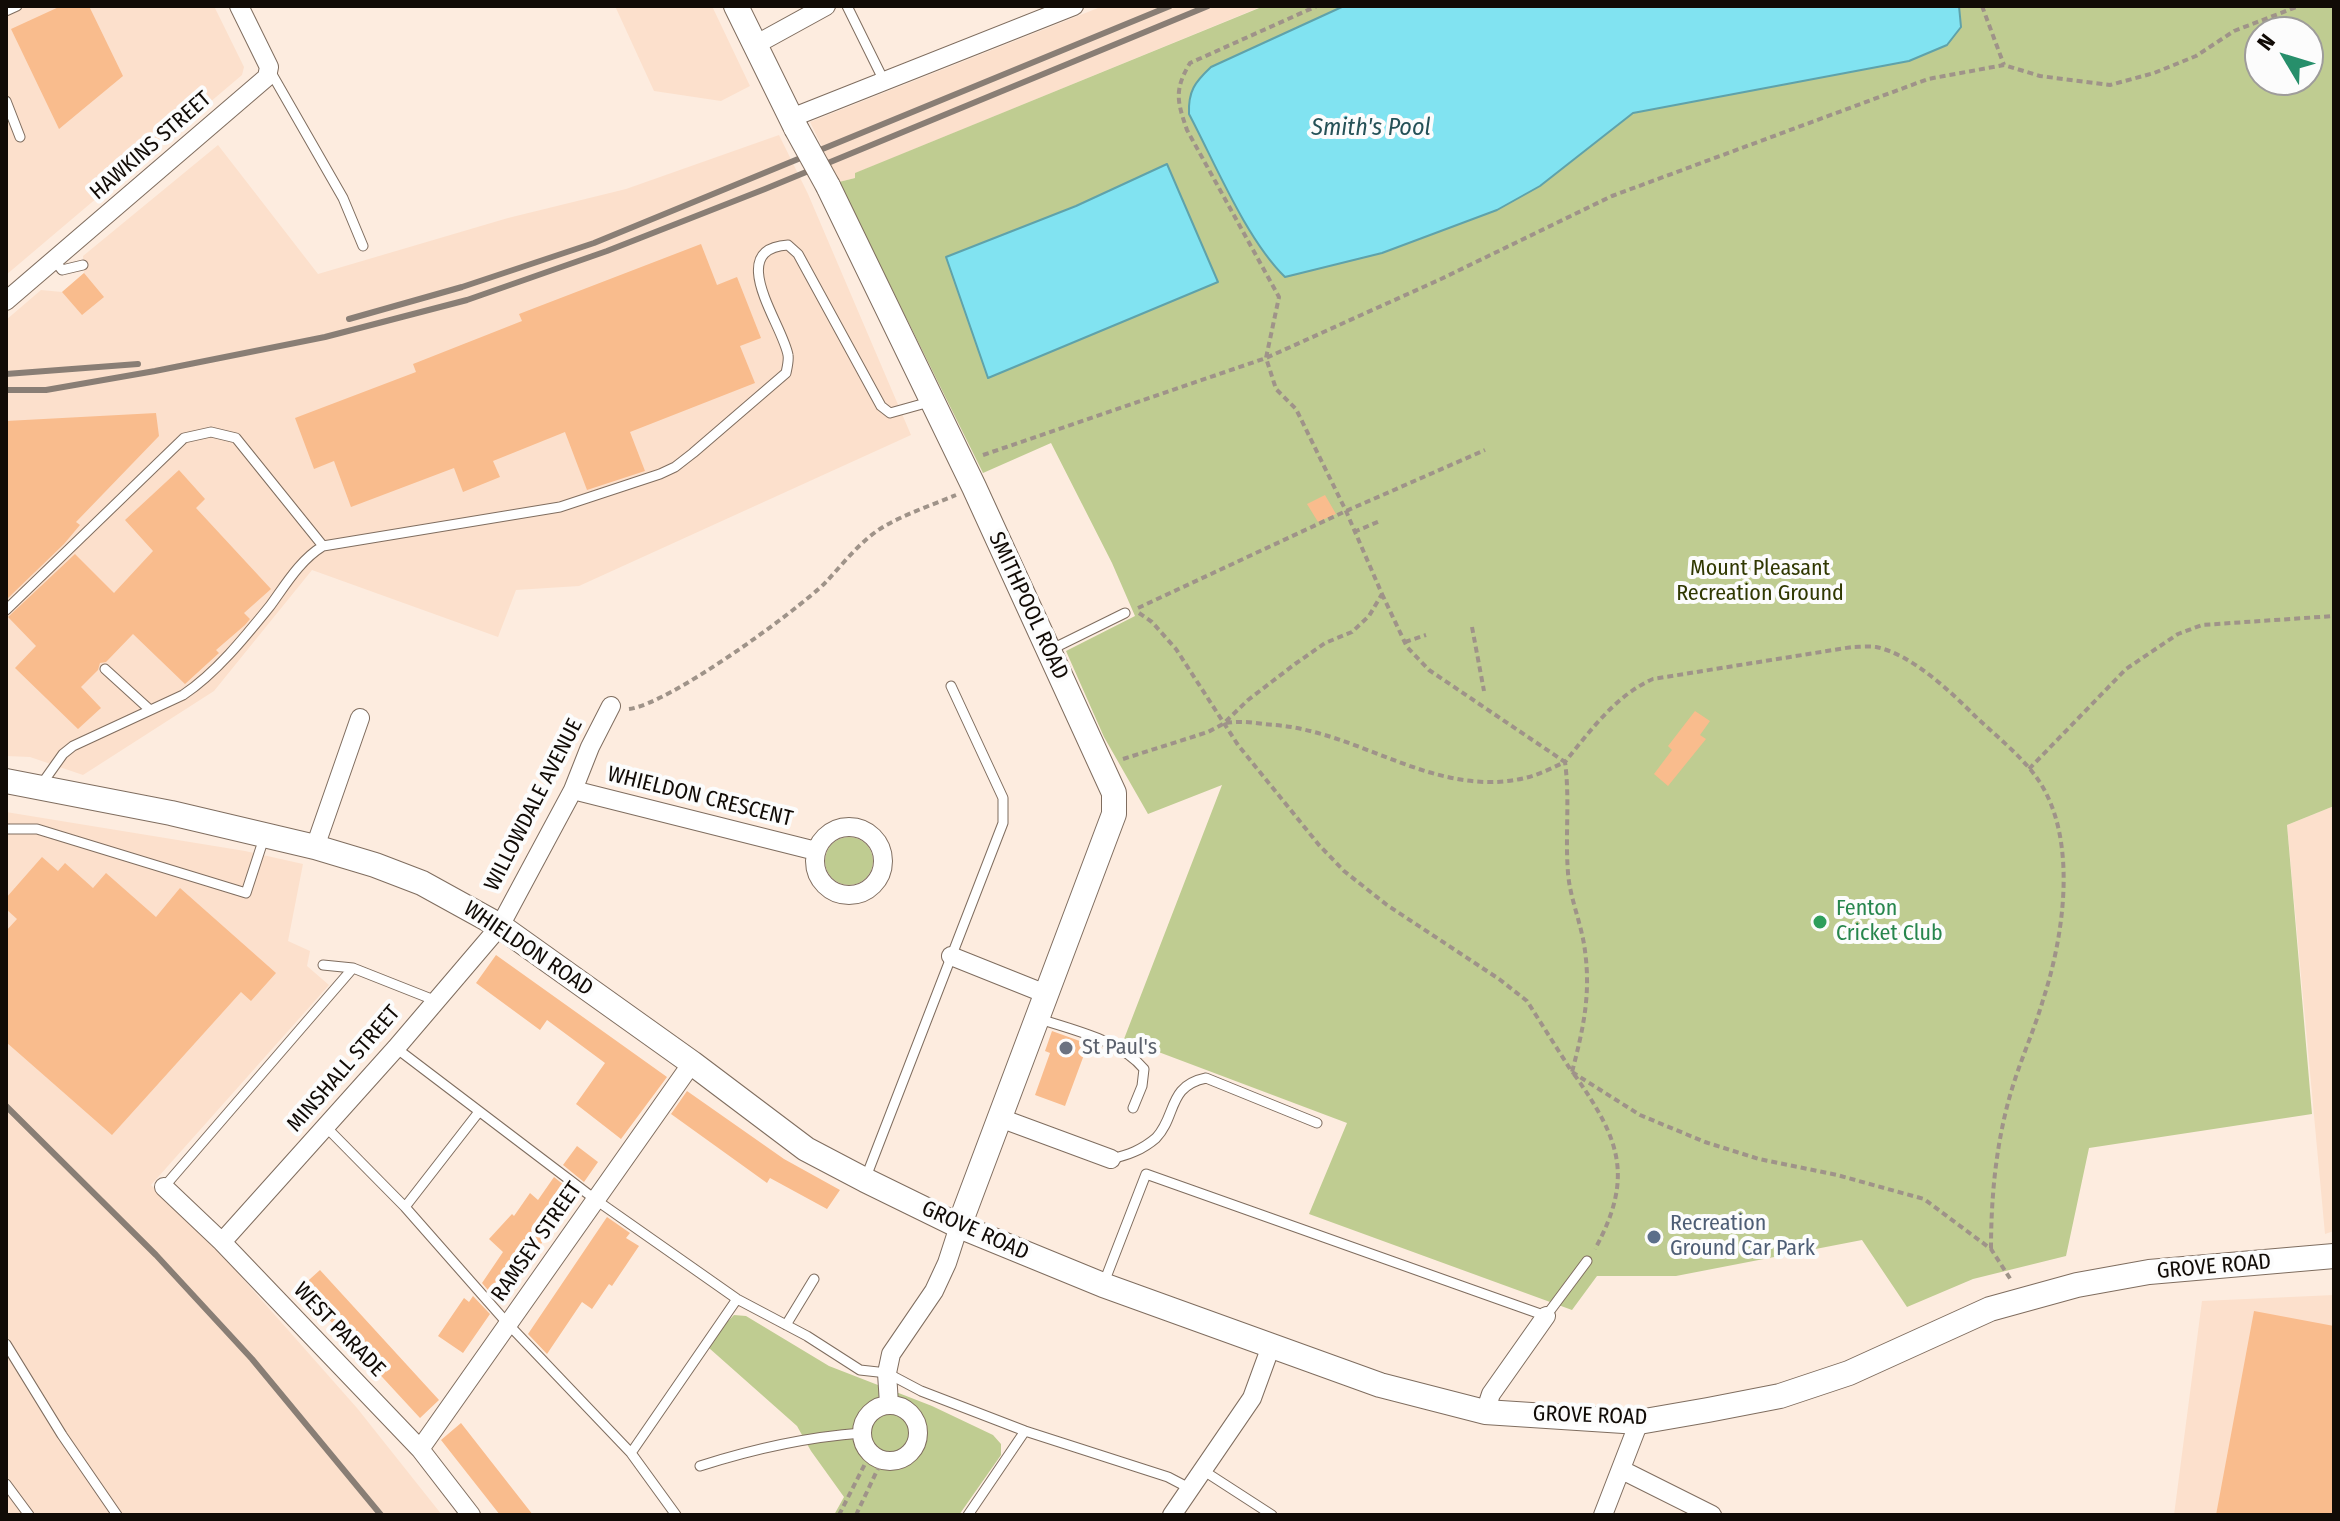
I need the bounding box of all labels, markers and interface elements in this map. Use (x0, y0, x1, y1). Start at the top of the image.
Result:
north arrow (2244, 16, 2324, 96)
text: N (2252, 29, 2281, 56)
street label: HAWKINS STREET (85, 86, 217, 206)
water label: Smith's Pool (1311, 114, 1431, 142)
street label: SMITHPOOL ROAD (982, 528, 1074, 684)
park label: Mount Pleasant Recreation Ground (1676, 556, 1844, 608)
street label: WILLOWDALE AVENUE (479, 714, 589, 896)
street label: WHIELDON CRESCENT (605, 761, 795, 833)
street label: WHIELDON ROAD (458, 896, 598, 1002)
place label: Fenton Cricket Club (1836, 896, 1943, 948)
marker: Fenton Cricket Club (1811, 913, 1829, 931)
street label: MINSHALL STREET (282, 1000, 406, 1138)
place label: St Paul's (1082, 1035, 1157, 1061)
marker: St Paul's (1057, 1039, 1075, 1057)
street label: RAMSEY STREET (486, 1177, 588, 1307)
street label: GROVE ROAD (917, 1196, 1033, 1266)
place label: Recreation Ground Car Park (1670, 1211, 1815, 1262)
marker: Recreation Ground Car Park (1645, 1228, 1663, 1246)
street label: GROVE ROAD (2156, 1249, 2272, 1285)
street label: WEST PARADE (288, 1277, 390, 1383)
street label: GROVE ROAD (1532, 1401, 1648, 1431)

